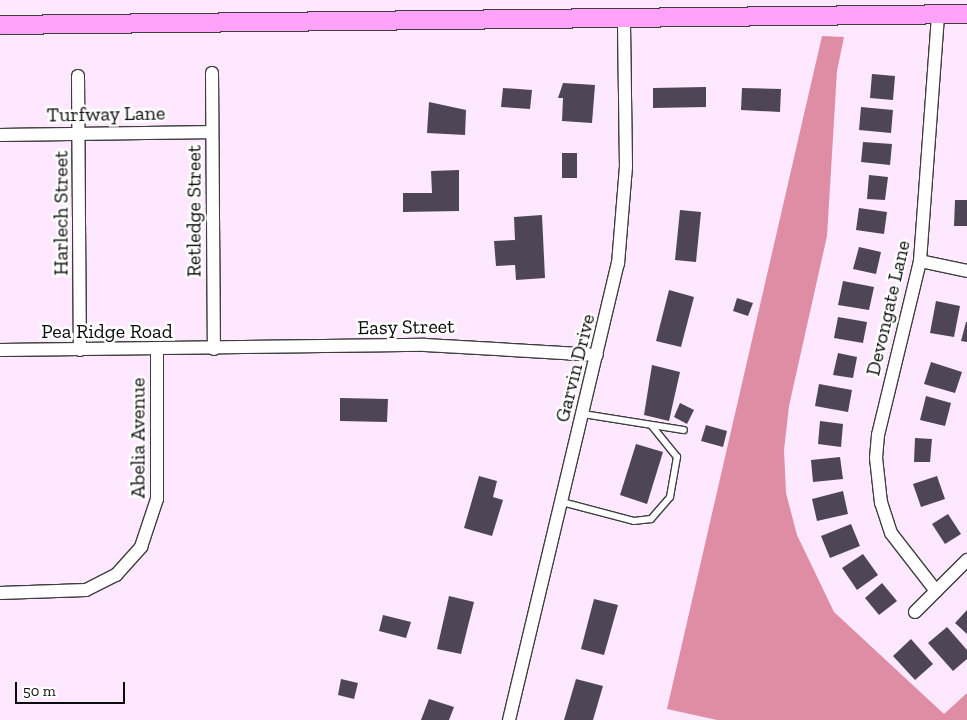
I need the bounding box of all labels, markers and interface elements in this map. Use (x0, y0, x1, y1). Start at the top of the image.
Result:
street label: Turfway Lane (46, 101, 166, 127)
street label: Retledge Street (182, 145, 206, 277)
street label: Harlech Street (49, 150, 73, 276)
street label: Devongate Lane (861, 238, 915, 378)
street label: Garvin Drive (550, 311, 600, 425)
street label: Easy Street (357, 314, 455, 340)
street label: Pea Ridge Road (41, 319, 173, 343)
street label: Abelia Avenue (126, 377, 150, 499)
scale bar (18, 672, 128, 704)
text: 50 m (23, 682, 56, 700)

